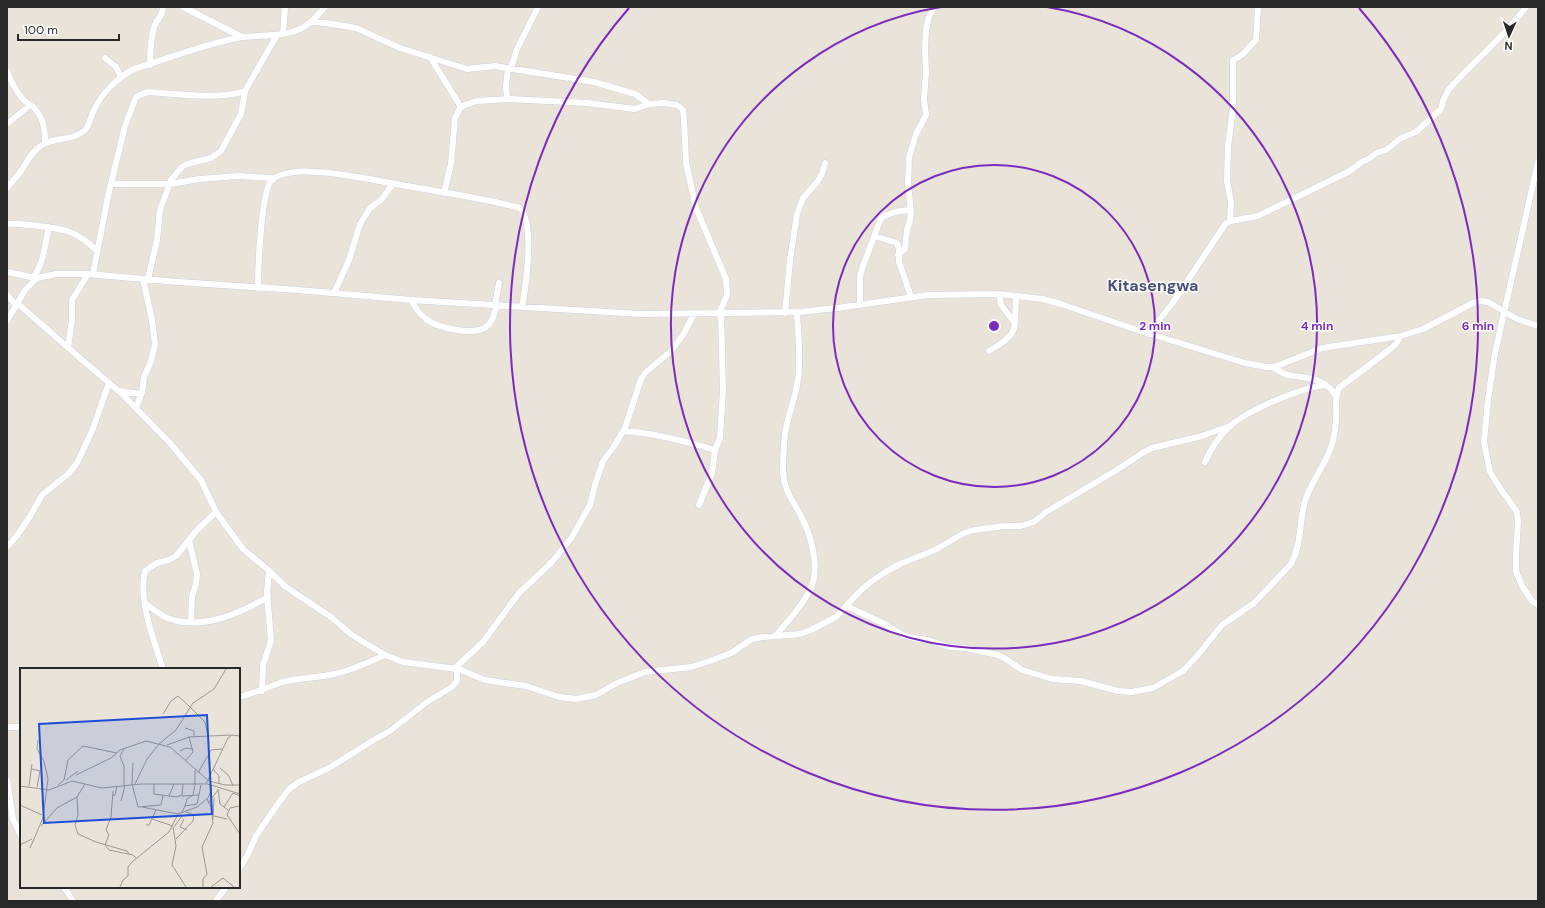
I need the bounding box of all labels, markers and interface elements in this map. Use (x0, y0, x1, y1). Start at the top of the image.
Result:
scale bar (18, 16, 119, 42)
north arrow (1489, 16, 1529, 56)
text: 100 m (24, 22, 58, 38)
text: N (1504, 39, 1513, 53)
district label: Kitasengwa (1108, 275, 1198, 296)
text: 2 min (1139, 318, 1171, 334)
text: 4 min (1301, 318, 1333, 334)
text: 6 min (1462, 318, 1494, 334)
centre of rings (987, 319, 1001, 333)
inset map (20, 668, 240, 888)

